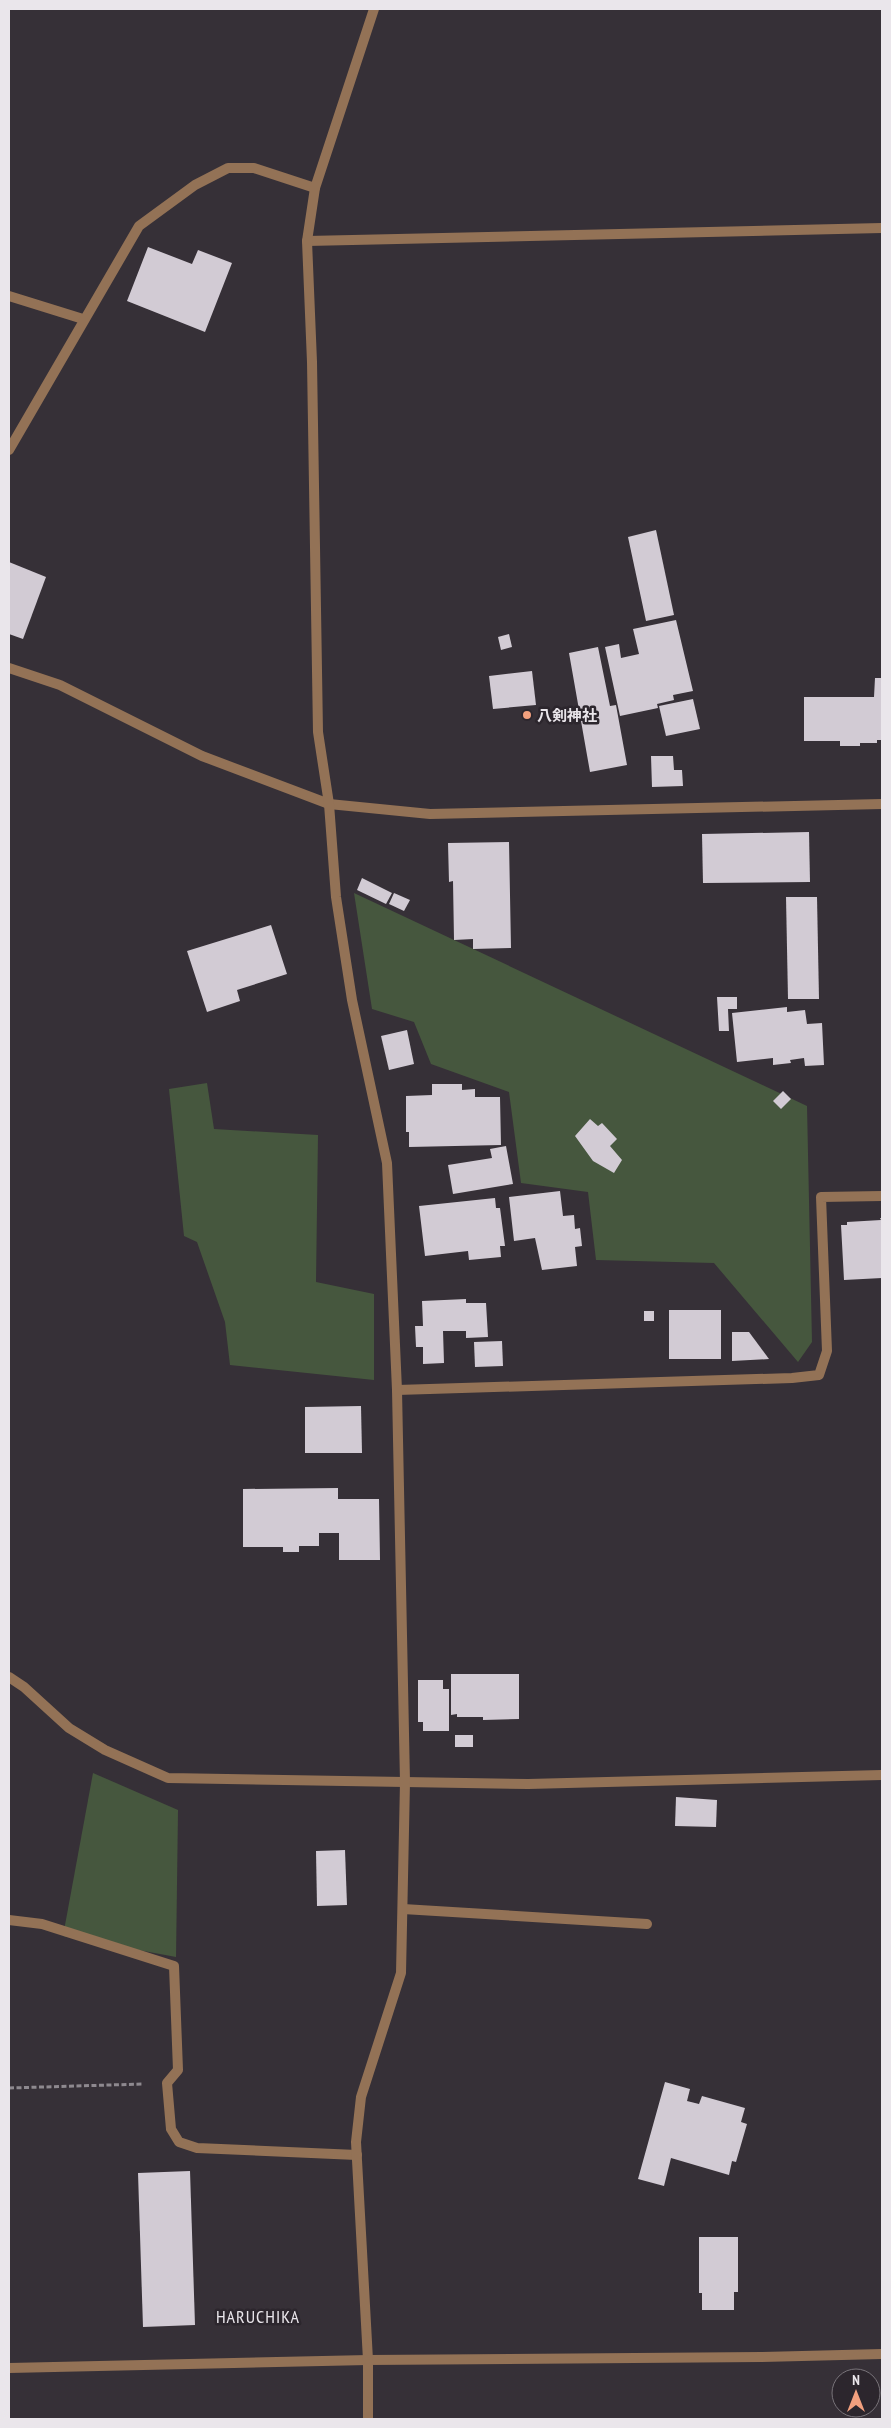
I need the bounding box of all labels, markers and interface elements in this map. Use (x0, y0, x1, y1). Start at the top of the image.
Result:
place label: 八剣神社 (537, 706, 597, 725)
marker: 八剣神社 (521, 709, 533, 721)
district label: HARUCHIKA (216, 2305, 300, 2328)
north arrow (831, 2368, 881, 2418)
text: N (852, 2371, 860, 2389)

